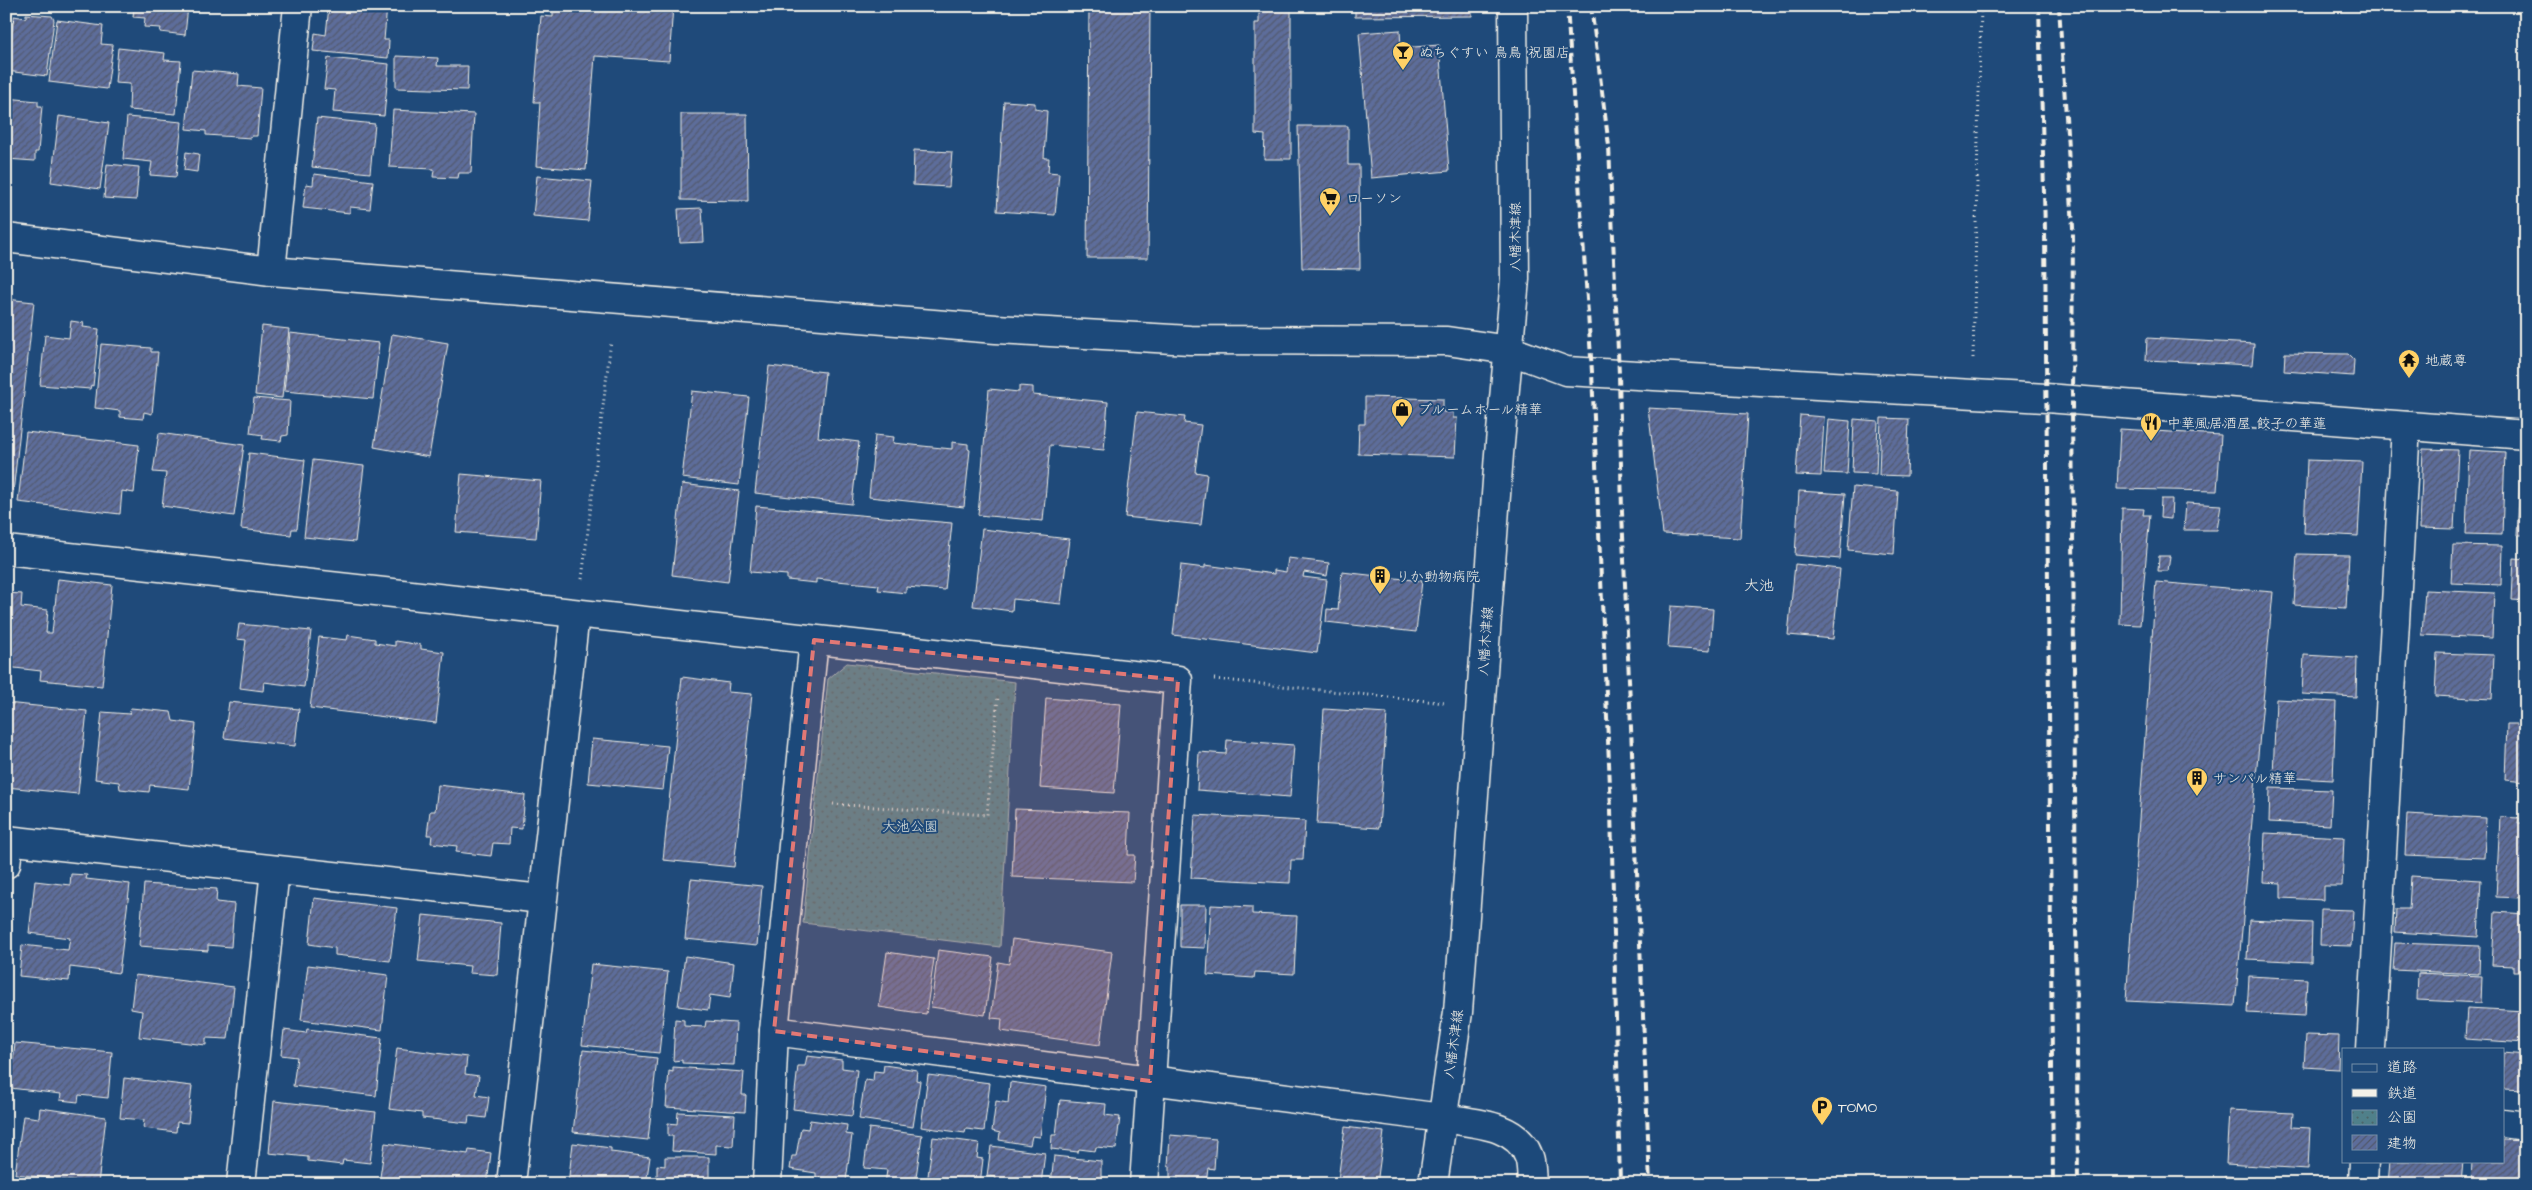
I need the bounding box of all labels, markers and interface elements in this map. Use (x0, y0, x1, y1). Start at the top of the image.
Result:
bar icon: ぬちぐすい 鳥鳥 祝園店 (1391, 40, 1415, 71)
place label: ぬちぐすい 鳥鳥 祝園店 (1419, 43, 1570, 63)
supermarket icon: ローソン (1318, 186, 1342, 217)
place label: ローソン (1346, 189, 1402, 209)
street label: 八幡木津線 (1506, 202, 1526, 272)
temple icon: 地蔵尊 (2397, 348, 2421, 379)
place label: 地蔵尊 (2425, 351, 2467, 371)
shop icon: ブルームホール精華 (1390, 397, 1414, 428)
place label: ブルームホール精華 (1418, 400, 1543, 420)
restaurant icon: 中華風居酒屋 餃子の華蓮 (2139, 411, 2163, 442)
place label: 中華風居酒屋 餃子の華蓮 (2167, 414, 2327, 434)
building icon: りか動物病院 (1368, 564, 1392, 595)
place label: りか動物病院 (1396, 567, 1480, 587)
district label: 大池 (1744, 575, 1774, 596)
street label: 八幡木津線 (1474, 605, 1498, 677)
building icon: サンパル精華 (2185, 766, 2209, 797)
place label: サンパル精華 (2213, 769, 2296, 789)
park label: 大池公園 (882, 817, 938, 837)
street label: 八幡木津線 (1439, 1008, 1469, 1080)
legend (2342, 1048, 2504, 1162)
text: 道路 (2387, 1057, 2417, 1078)
text: 鉄道 (2387, 1083, 2417, 1104)
parking icon: TOMO (1810, 1095, 1834, 1126)
place label: TOMO (1838, 1098, 1877, 1118)
text: 公園 (2387, 1107, 2417, 1128)
text: 建物 (2387, 1133, 2417, 1154)

